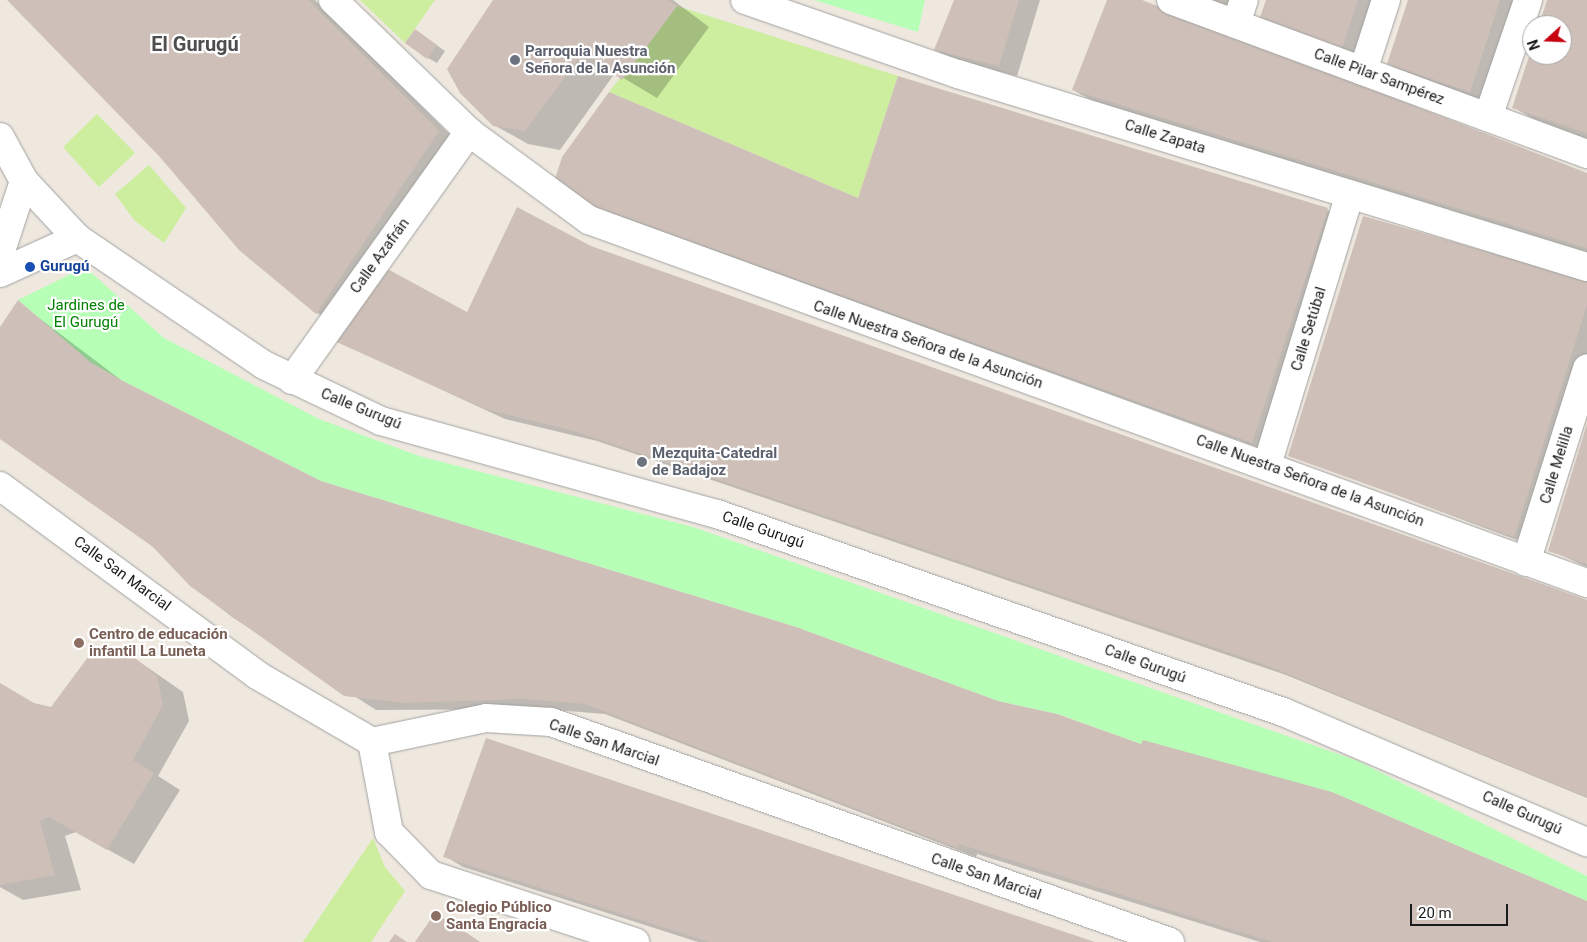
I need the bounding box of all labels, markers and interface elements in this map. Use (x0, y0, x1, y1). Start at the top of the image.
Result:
north arrow (1522, 15, 1572, 65)
district label: El Gurugú (151, 32, 239, 56)
text: N (1525, 37, 1543, 52)
place label: Parroquia Nuestra Señora de la Asunción (525, 42, 675, 77)
street label: Calle Pilar Sampérez (1311, 45, 1447, 109)
marker: Parroquia Nuestra Señora de la Asunción (509, 54, 521, 66)
street label: Calle Zapata (1122, 116, 1208, 158)
street label: Calle Azafrán (347, 215, 413, 297)
place label: Gurugú (40, 258, 89, 276)
marker: Gurugú (24, 261, 36, 273)
street label: Calle Setúbal (1288, 285, 1330, 373)
park label: Jardines de El Gurugú (47, 296, 125, 331)
street label: Calle Nuestra Señora de la Asunción (811, 297, 1045, 393)
street label: Calle Gurugú (318, 385, 404, 433)
street label: Calle Melilla (1537, 424, 1577, 506)
street label: Calle Nuestra Señora de la Asunción (1193, 431, 1427, 531)
place label: Mezquita-Catedral de Badajoz (652, 444, 777, 479)
marker: Mezquita-Catedral de Badajoz (636, 456, 648, 468)
street label: Calle Gurugú (720, 508, 806, 552)
street label: Calle San Marcial (70, 533, 174, 615)
place label: Centro de educación infantil La Luneta (89, 625, 228, 660)
marker: Centro de educación infantil La Luneta (73, 637, 85, 649)
street label: Calle Gurugú (1102, 641, 1188, 687)
street label: Calle San Marcial (546, 716, 662, 770)
street label: Calle Gurugú (1479, 787, 1565, 839)
street label: Calle San Marcial (928, 850, 1044, 904)
scale bar (1412, 894, 1510, 926)
place label: Colegio Público Santa Engracia (446, 898, 552, 933)
text: 20 m (1418, 904, 1452, 922)
marker: Colegio Público Santa Engracia (430, 910, 442, 922)

